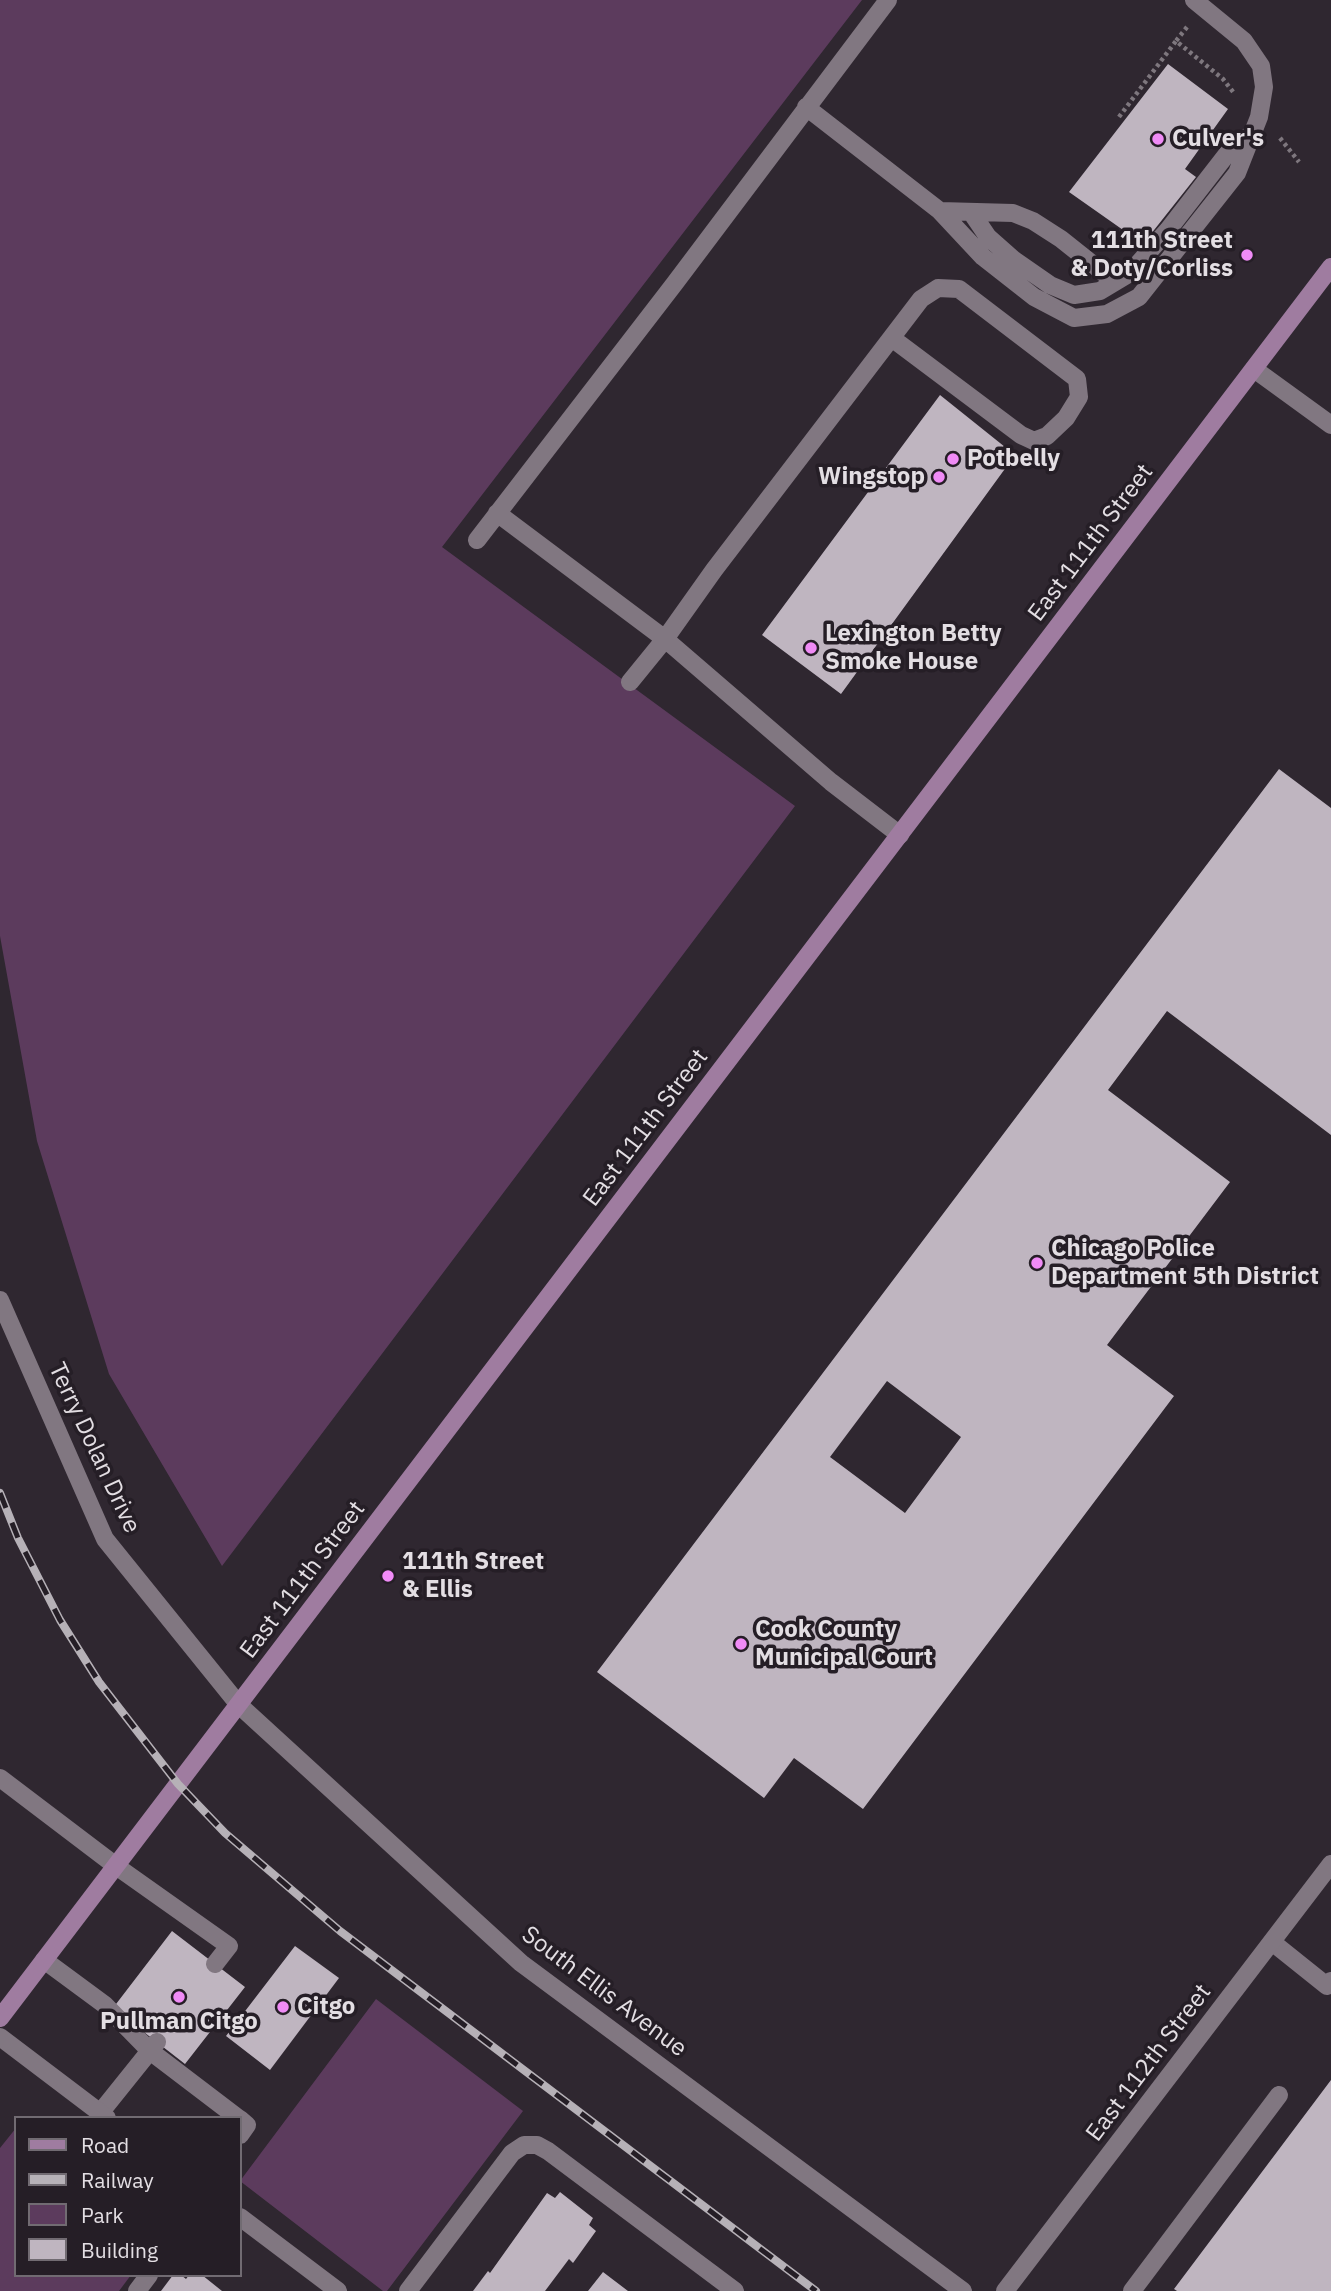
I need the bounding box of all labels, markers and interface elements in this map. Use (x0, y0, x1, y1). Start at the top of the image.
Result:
place label: Culver's (1172, 125, 1264, 153)
marker: Culver's (1150, 131, 1166, 147)
place label: 111th Street & Doty/Corliss (1070, 227, 1233, 283)
marker: 111th Street & Doty/Corliss (1239, 247, 1255, 263)
place label: Potbelly (967, 445, 1060, 473)
marker: Potbelly (945, 451, 961, 467)
street label: East 111th Street (1023, 459, 1159, 627)
place label: Wingstop (818, 463, 925, 491)
marker: Wingstop (931, 469, 947, 485)
place label: Lexington Betty Smoke House (825, 620, 1002, 676)
marker: Lexington Betty Smoke House (803, 640, 819, 656)
street label: East 111th Street (578, 1044, 714, 1212)
place label: Chicago Police Department 5th District (1051, 1235, 1319, 1291)
marker: Chicago Police Department 5th District (1029, 1255, 1045, 1271)
street label: Terry Dolan Drive (42, 1358, 146, 1538)
street label: East 111th Street (235, 1496, 371, 1664)
place label: 111th Street & Ellis (402, 1548, 544, 1604)
marker: 111th Street & Ellis (380, 1568, 396, 1584)
place label: Cook County Municipal Court (755, 1616, 933, 1672)
marker: Cook County Municipal Court (733, 1636, 749, 1652)
street label: South Ellis Avenue (516, 1921, 692, 2063)
street label: East 112th Street (1081, 1979, 1217, 2147)
marker: Pullman Citgo (171, 1989, 187, 2005)
place label: Citgo (297, 1993, 355, 2021)
marker: Citgo (275, 1999, 291, 2015)
place label: Pullman Citgo (100, 2008, 258, 2036)
legend (14, 2116, 242, 2277)
text: Road (81, 2131, 129, 2159)
text: Railway (81, 2166, 154, 2194)
text: Park (81, 2201, 124, 2229)
text: Building (81, 2236, 158, 2264)

